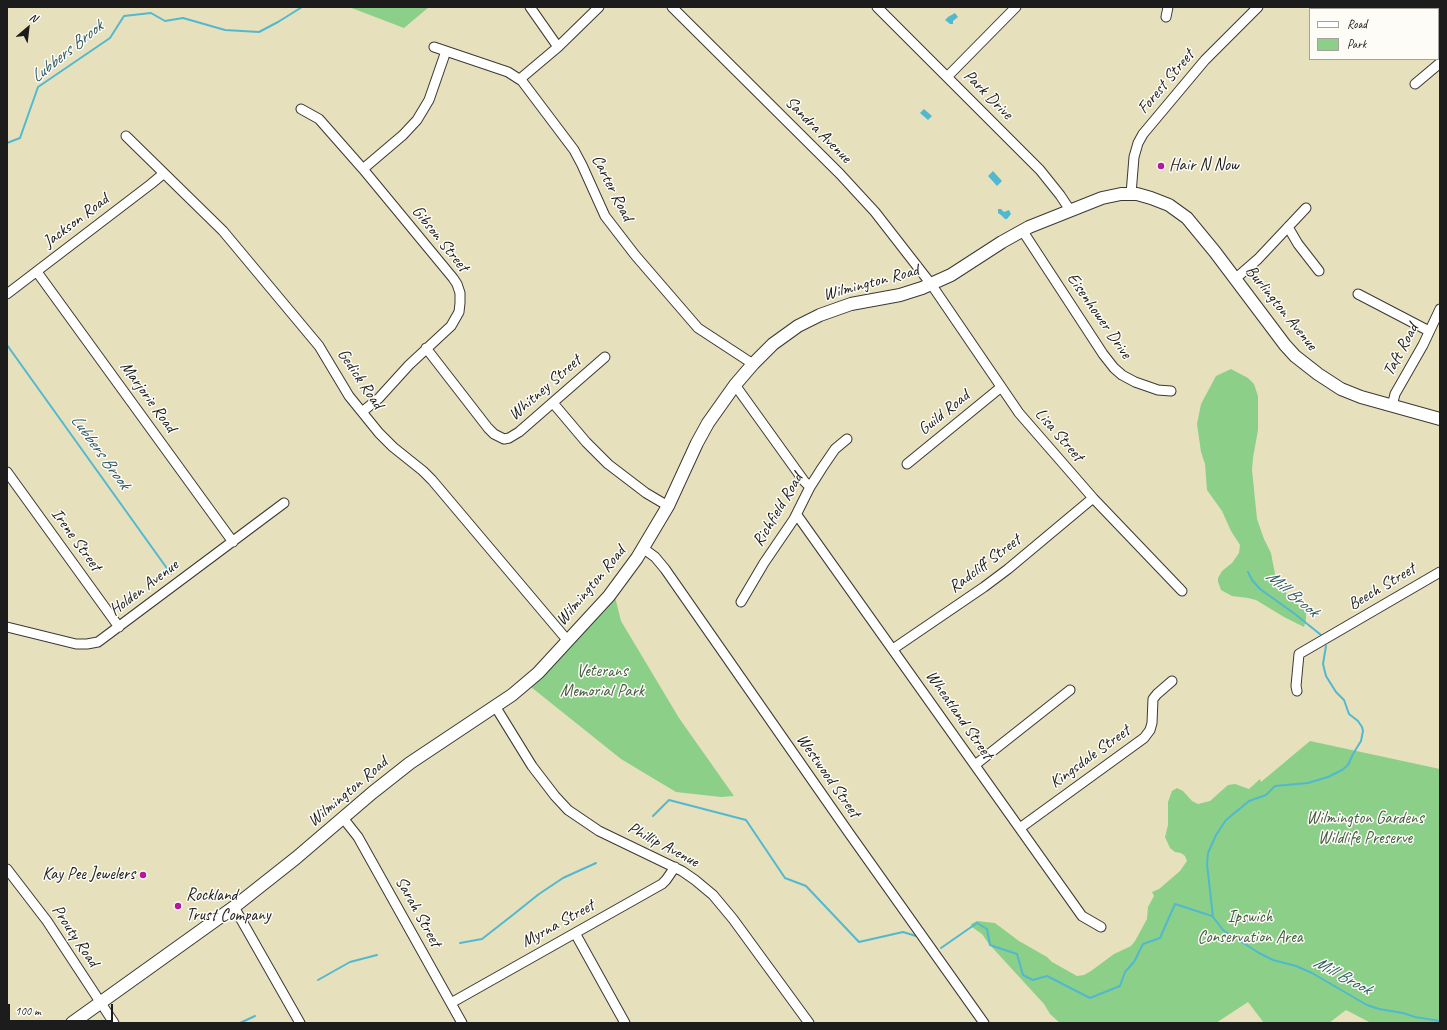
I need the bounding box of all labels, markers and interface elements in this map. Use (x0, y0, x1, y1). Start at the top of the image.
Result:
north arrow (8, 8, 48, 48)
legend (1309, 8, 1439, 60)
text: N (27, 10, 40, 25)
water label: Lubbers Brook (26, 16, 108, 88)
text: Road (1347, 16, 1367, 32)
text: Park (1347, 36, 1366, 52)
street label: Forest Street (1133, 46, 1199, 118)
street label: Park Drive (959, 66, 1017, 124)
street label: Sandra Avenue (780, 92, 856, 168)
street label: Carter Road (587, 152, 637, 224)
place label: Hair N Now (1169, 156, 1239, 176)
marker: Hair N Now (1156, 161, 1166, 171)
street label: Jackson Road (39, 190, 113, 252)
street label: Gibson Street (407, 202, 473, 276)
street label: Wilmington Road (821, 260, 921, 306)
street label: Burlington Avenue (1241, 261, 1321, 355)
street label: Eisenhower Drive (1062, 269, 1136, 363)
street label: Taft Road (1379, 320, 1423, 380)
street label: Gedick Road (332, 345, 388, 413)
street label: Whitney Street (505, 351, 585, 425)
street label: Marjorie Road (115, 358, 181, 436)
street label: Guild Road (914, 386, 974, 440)
street label: Lisa Street (1030, 404, 1088, 466)
water label: Lubbers Brook (66, 410, 134, 494)
street label: Richfield Road (748, 470, 808, 550)
street label: Irene Street (46, 505, 106, 575)
street label: Radcliff Street (945, 530, 1025, 598)
street label: Wilmington Road (552, 542, 630, 630)
street label: Holden Avenue (105, 555, 183, 621)
street label: Beech Street (1345, 559, 1419, 615)
water label: Mill Brook (1261, 566, 1323, 622)
park label: Veterans Memorial Park (560, 662, 644, 702)
street label: Wheatland Street (921, 667, 997, 763)
street label: Kingsdale Street (1046, 721, 1134, 793)
street label: Westwood Street (792, 730, 864, 822)
street label: Wilmington Road (304, 753, 392, 831)
park label: Wilmington Gardens Wildlife Preserve (1307, 809, 1423, 849)
street label: Phillip Avenue (624, 818, 702, 872)
place label: Kay Pee Jewelers (42, 865, 135, 885)
marker: Kay Pee Jewelers (138, 870, 148, 880)
street label: Sarah Street (390, 873, 446, 951)
place label: Rockland Trust Company (186, 886, 271, 926)
street label: Myrna Street (518, 896, 598, 952)
street label: Prouty Road (47, 901, 103, 971)
marker: Rockland Trust Company (173, 901, 183, 911)
park label: Ipswich Conservation Area (1197, 908, 1303, 948)
water label: Mill Brook (1310, 952, 1374, 1000)
scale bar (10, 996, 115, 1022)
text: 100 m (15, 1003, 41, 1019)

